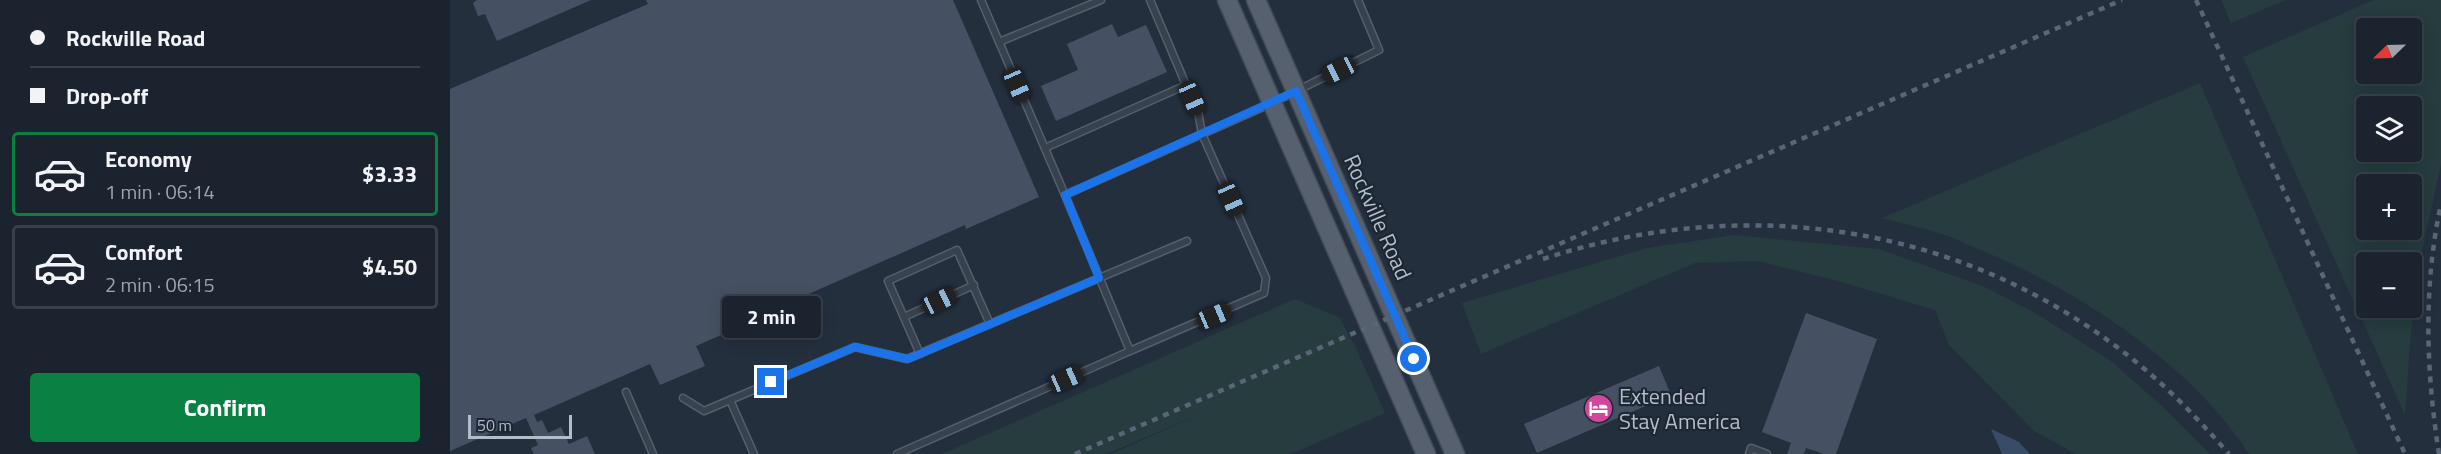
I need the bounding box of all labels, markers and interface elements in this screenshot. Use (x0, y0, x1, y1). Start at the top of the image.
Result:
north arrow (2356, 18, 2422, 84)
map controls (2356, 18, 2422, 318)
text: Rockville Road (66, 21, 205, 55)
car (1319, 54, 1359, 86)
car (1001, 65, 1033, 105)
car (1176, 78, 1208, 118)
text: Drop-off (66, 79, 148, 113)
button: layers (2356, 96, 2422, 162)
text: Economy (105, 142, 192, 176)
icon: car (33, 147, 87, 201)
street label: Rockville Road (1335, 149, 1421, 285)
text: $3.33 (362, 157, 417, 191)
button: + (2356, 174, 2422, 240)
text: 1 min · 06:14 (105, 176, 215, 207)
car (1215, 179, 1247, 219)
text: Comfort (105, 235, 183, 269)
icon: car (33, 240, 87, 294)
text: $4.50 (362, 250, 417, 284)
button: − (2356, 252, 2422, 318)
text: 2 min · 06:15 (105, 269, 215, 300)
car (919, 285, 959, 317)
callout: 2 min (722, 295, 820, 337)
text: 2 min (747, 301, 796, 332)
car (1194, 301, 1234, 331)
route start (1400, 345, 1427, 372)
car (1046, 363, 1086, 395)
route end (757, 368, 784, 395)
button: Confirm (30, 373, 420, 442)
place label: Extended Stay America (1619, 379, 1741, 438)
hotel icon: Extended Stay America (1582, 393, 1614, 425)
scale bar (468, 412, 572, 440)
text: 50 m (477, 413, 512, 437)

